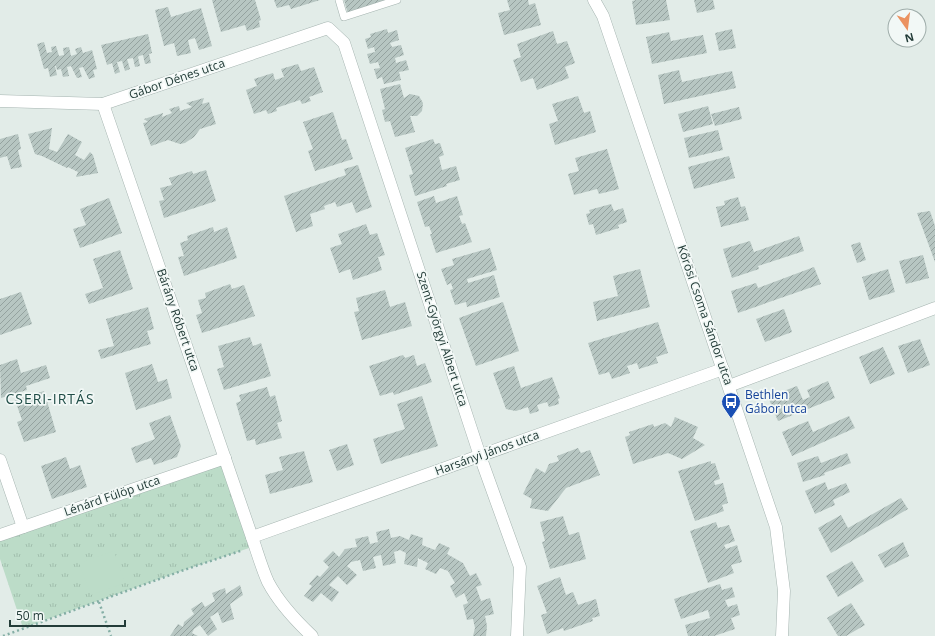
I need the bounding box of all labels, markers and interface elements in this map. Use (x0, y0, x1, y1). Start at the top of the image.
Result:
north arrow (887, 8, 927, 48)
text: N (903, 30, 916, 47)
street label: Gábor Dénes utca (127, 54, 227, 103)
street label: Kőrösi Csoma Sándor utca (673, 242, 737, 387)
street label: Bárány Róbert utca (153, 266, 204, 373)
street label: Szent-Györgyi Albert utca (413, 269, 472, 409)
place label: Bethlen Gábor utca (745, 386, 807, 417)
district label: CSERI-IRTÁS (5, 389, 95, 408)
bus stop icon: Bethlen Gábor utca (720, 391, 742, 419)
street label: Harsányi János utca (432, 426, 541, 479)
street label: Lénárd Fülöp utca (61, 471, 162, 520)
scale bar (10, 602, 125, 628)
text: 50 m (16, 607, 44, 624)

